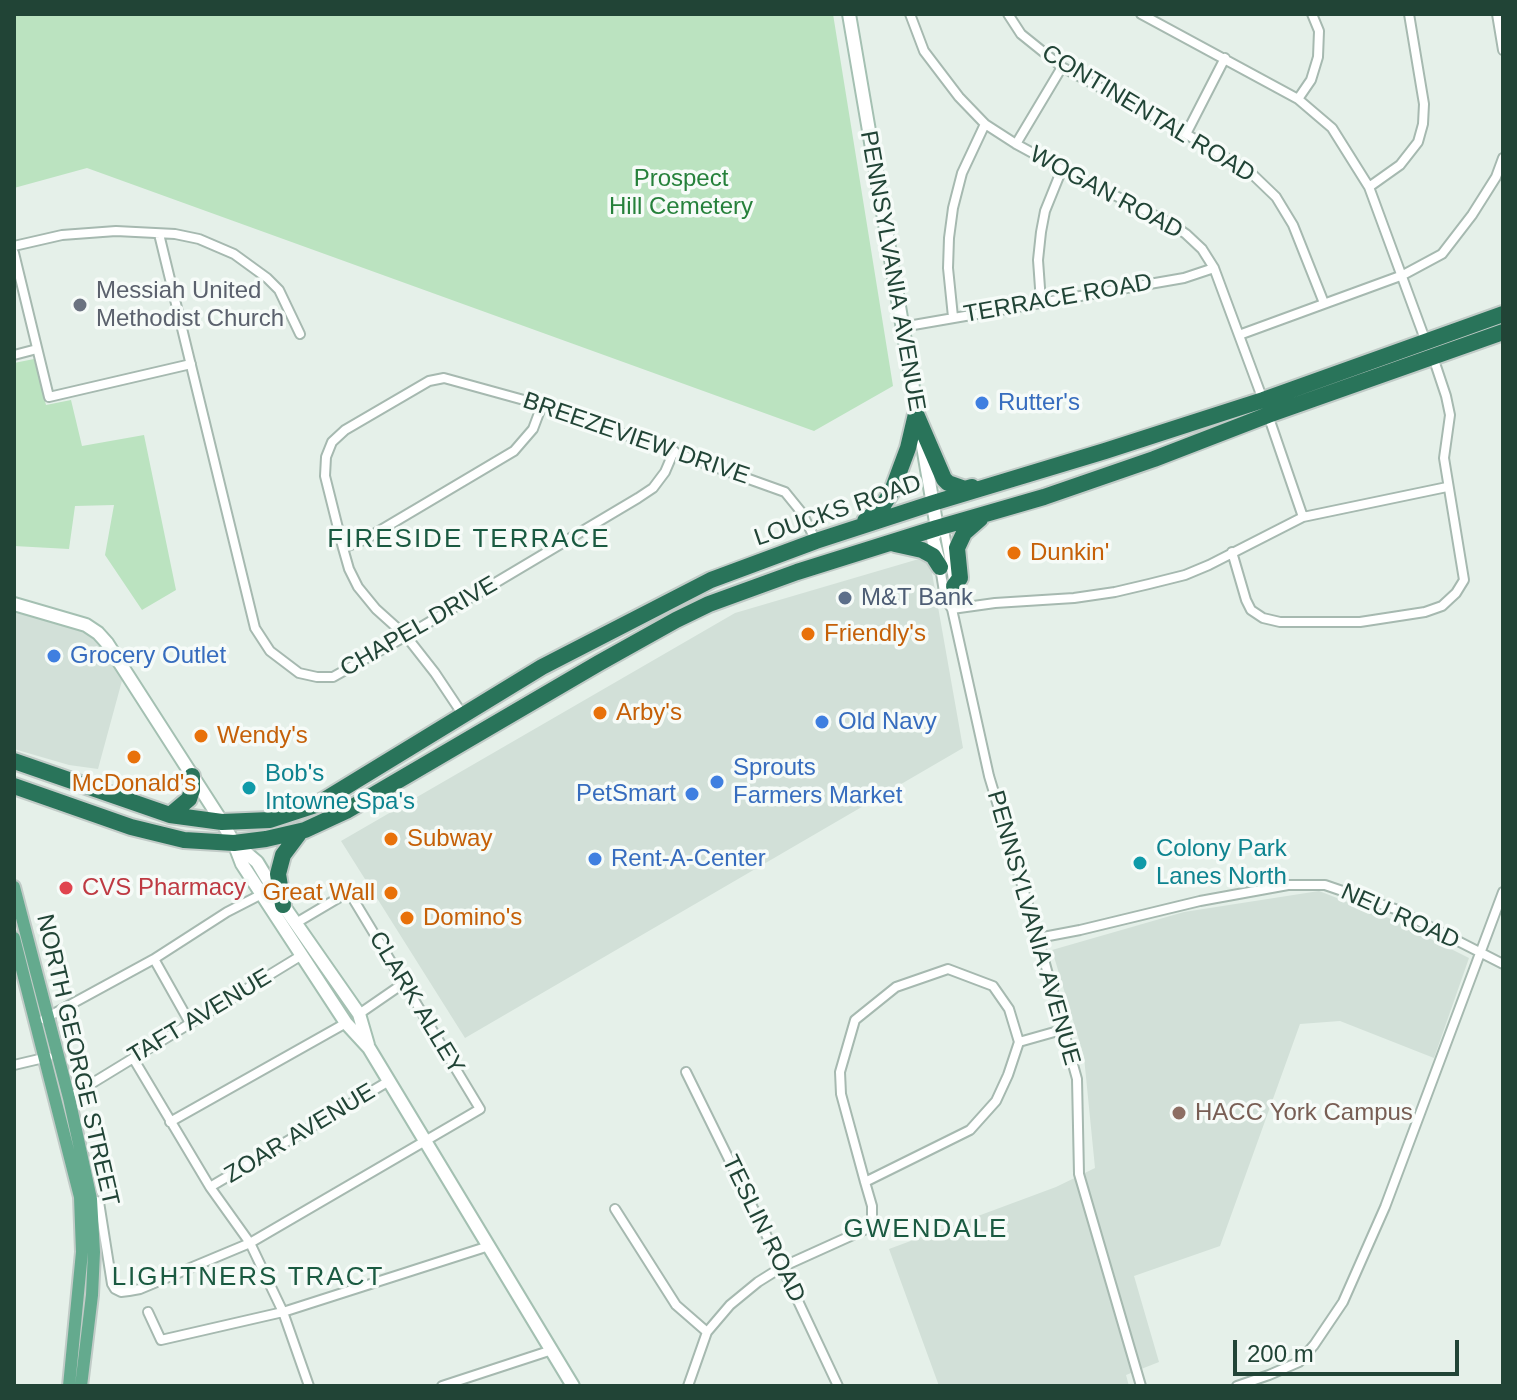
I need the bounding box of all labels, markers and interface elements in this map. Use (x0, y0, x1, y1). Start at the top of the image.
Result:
street label: CONTINENTAL ROAD (1036, 39, 1260, 189)
street label: PENNSYLVANIA AVENUE (853, 129, 931, 413)
street label: WOGAN ROAD (1024, 141, 1188, 245)
park label: Prospect Hill Cemetery (609, 165, 753, 221)
street label: TERRACE ROAD (962, 268, 1154, 330)
place label: Messiah United Methodist Church (96, 277, 284, 333)
marker: Messiah United Methodist Church (71, 296, 89, 314)
street label: BREEZEVIEW DRIVE (519, 387, 753, 491)
place label: Rutter's (998, 389, 1080, 417)
marker: Rutter's (973, 394, 991, 412)
street label: LOUCKS ROAD (751, 469, 925, 553)
district label: FIRESIDE TERRACE (327, 524, 611, 556)
place label: Dunkin' (1030, 539, 1109, 567)
marker: Dunkin' (1005, 544, 1023, 562)
street label: CHAPEL DRIVE (336, 571, 502, 683)
place label: M&T Bank (861, 584, 973, 612)
marker: M&T Bank (836, 589, 854, 607)
place label: Friendly's (824, 620, 926, 648)
marker: Friendly's (799, 625, 817, 643)
place label: Grocery Outlet (70, 642, 226, 670)
marker: Grocery Outlet (45, 647, 63, 665)
place label: Arby's (616, 699, 682, 727)
marker: Arby's (591, 704, 609, 722)
place label: Old Navy (838, 708, 937, 736)
marker: Old Navy (813, 713, 831, 731)
place label: Wendy's (217, 722, 308, 750)
marker: Wendy's (192, 727, 210, 745)
marker: McDonald's (125, 748, 143, 766)
place label: Sprouts Farmers Market (733, 754, 902, 810)
place label: Bob's Intowne Spa's (265, 760, 415, 816)
place label: McDonald's (72, 770, 196, 798)
marker: Sprouts Farmers Market (708, 773, 726, 791)
marker: Bob's Intowne Spa's (240, 779, 258, 797)
place label: PetSmart (576, 780, 676, 808)
marker: PetSmart (683, 785, 701, 803)
street label: PENNSYLVANIA AVENUE (980, 787, 1086, 1069)
place label: Subway (407, 825, 492, 853)
marker: Subway (382, 830, 400, 848)
place label: Colony Park Lanes North (1156, 835, 1287, 891)
place label: Rent-A-Center (611, 845, 766, 873)
marker: Rent-A-Center (586, 850, 604, 868)
marker: Colony Park Lanes North (1131, 854, 1149, 872)
place label: CVS Pharmacy (82, 874, 246, 902)
street label: NEU ROAD (1336, 878, 1464, 956)
marker: CVS Pharmacy (57, 879, 75, 897)
place label: Great Wall (263, 879, 375, 907)
marker: Great Wall (382, 884, 400, 902)
place label: Domino's (423, 904, 522, 932)
marker: Domino's (398, 909, 416, 927)
street label: NORTH GEORGE STREET (29, 911, 125, 1209)
street label: CLARK ALLEY (362, 926, 470, 1080)
street label: TAFT AVENUE (123, 963, 277, 1071)
street label: ZOAR AVENUE (220, 1078, 380, 1190)
place label: HACC York Campus (1195, 1099, 1413, 1127)
marker: HACC York Campus (1170, 1104, 1188, 1122)
street label: TESLIN ROAD (715, 1151, 811, 1307)
district label: GWENDALE (844, 1214, 1008, 1246)
district label: LIGHTNERS TRACT (112, 1262, 384, 1294)
scale bar (1237, 1324, 1463, 1374)
text: 200 m (1247, 1340, 1314, 1367)

